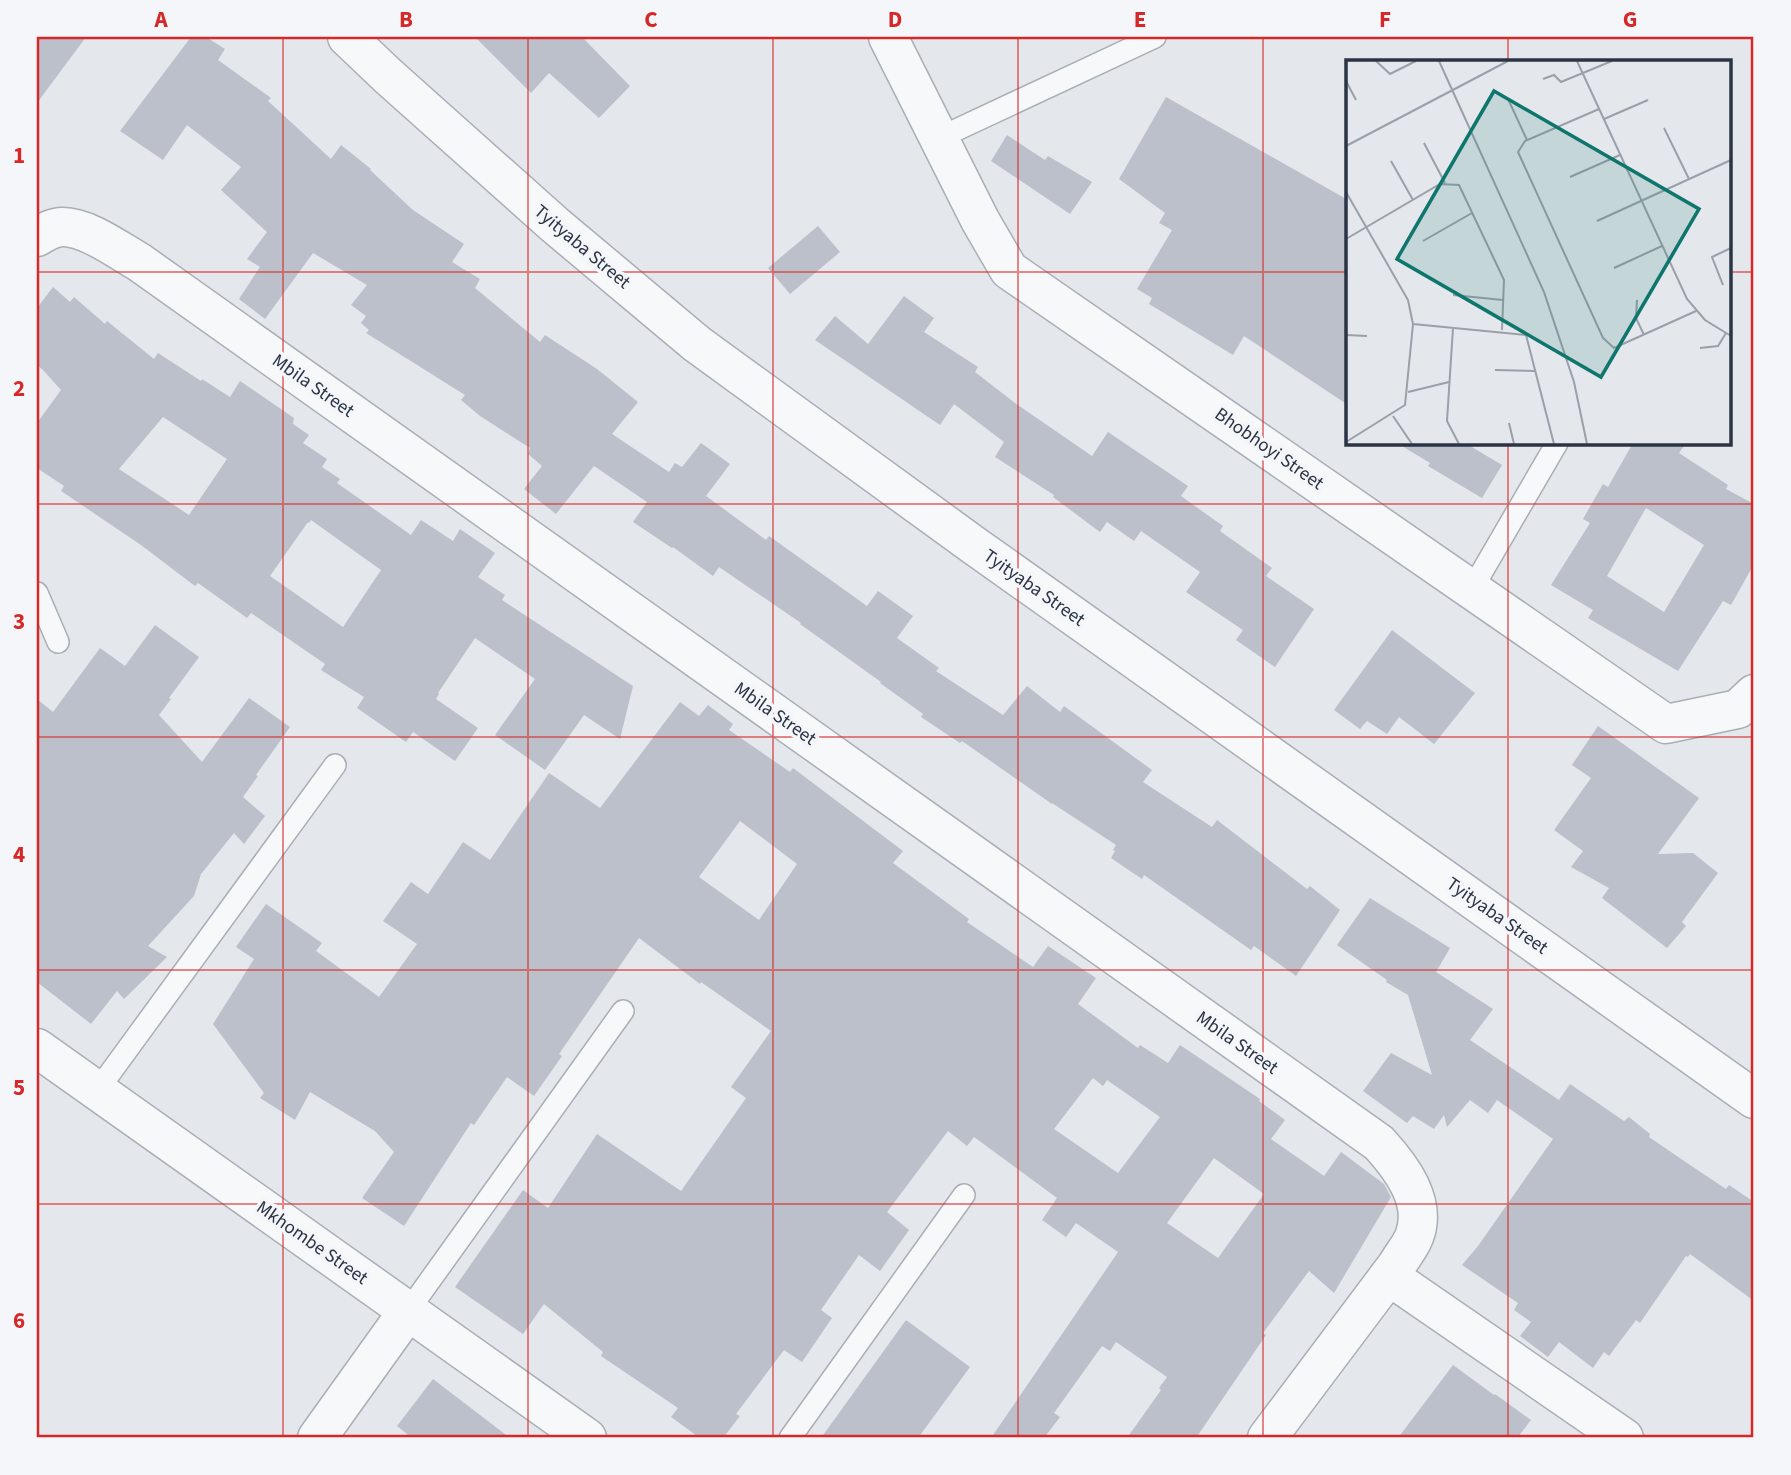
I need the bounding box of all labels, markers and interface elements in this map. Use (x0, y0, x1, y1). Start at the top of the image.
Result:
text: A (153, 3, 168, 36)
text: B (399, 3, 413, 36)
text: C (644, 3, 658, 36)
text: D (888, 3, 902, 36)
text: E (1134, 3, 1146, 36)
text: F (1379, 3, 1391, 36)
text: G (1623, 3, 1637, 36)
inset map (1346, 60, 1732, 444)
text: 1 (13, 139, 25, 172)
street label: Tyityaba Street (528, 198, 637, 296)
street label: Mbila Street (266, 348, 360, 425)
text: 2 (13, 372, 25, 405)
street label: Bhobhoyi Street (1209, 401, 1330, 497)
street label: Tyityaba Street (978, 543, 1091, 633)
text: 3 (13, 605, 25, 638)
street label: Mbila Street (728, 676, 822, 753)
text: 4 (13, 838, 25, 871)
street label: Tyityaba Street (1441, 871, 1554, 961)
street label: Mbila Street (1190, 1005, 1284, 1082)
text: 5 (13, 1071, 25, 1104)
street label: Mkhombe Street (251, 1194, 374, 1292)
text: 6 (13, 1304, 25, 1337)

